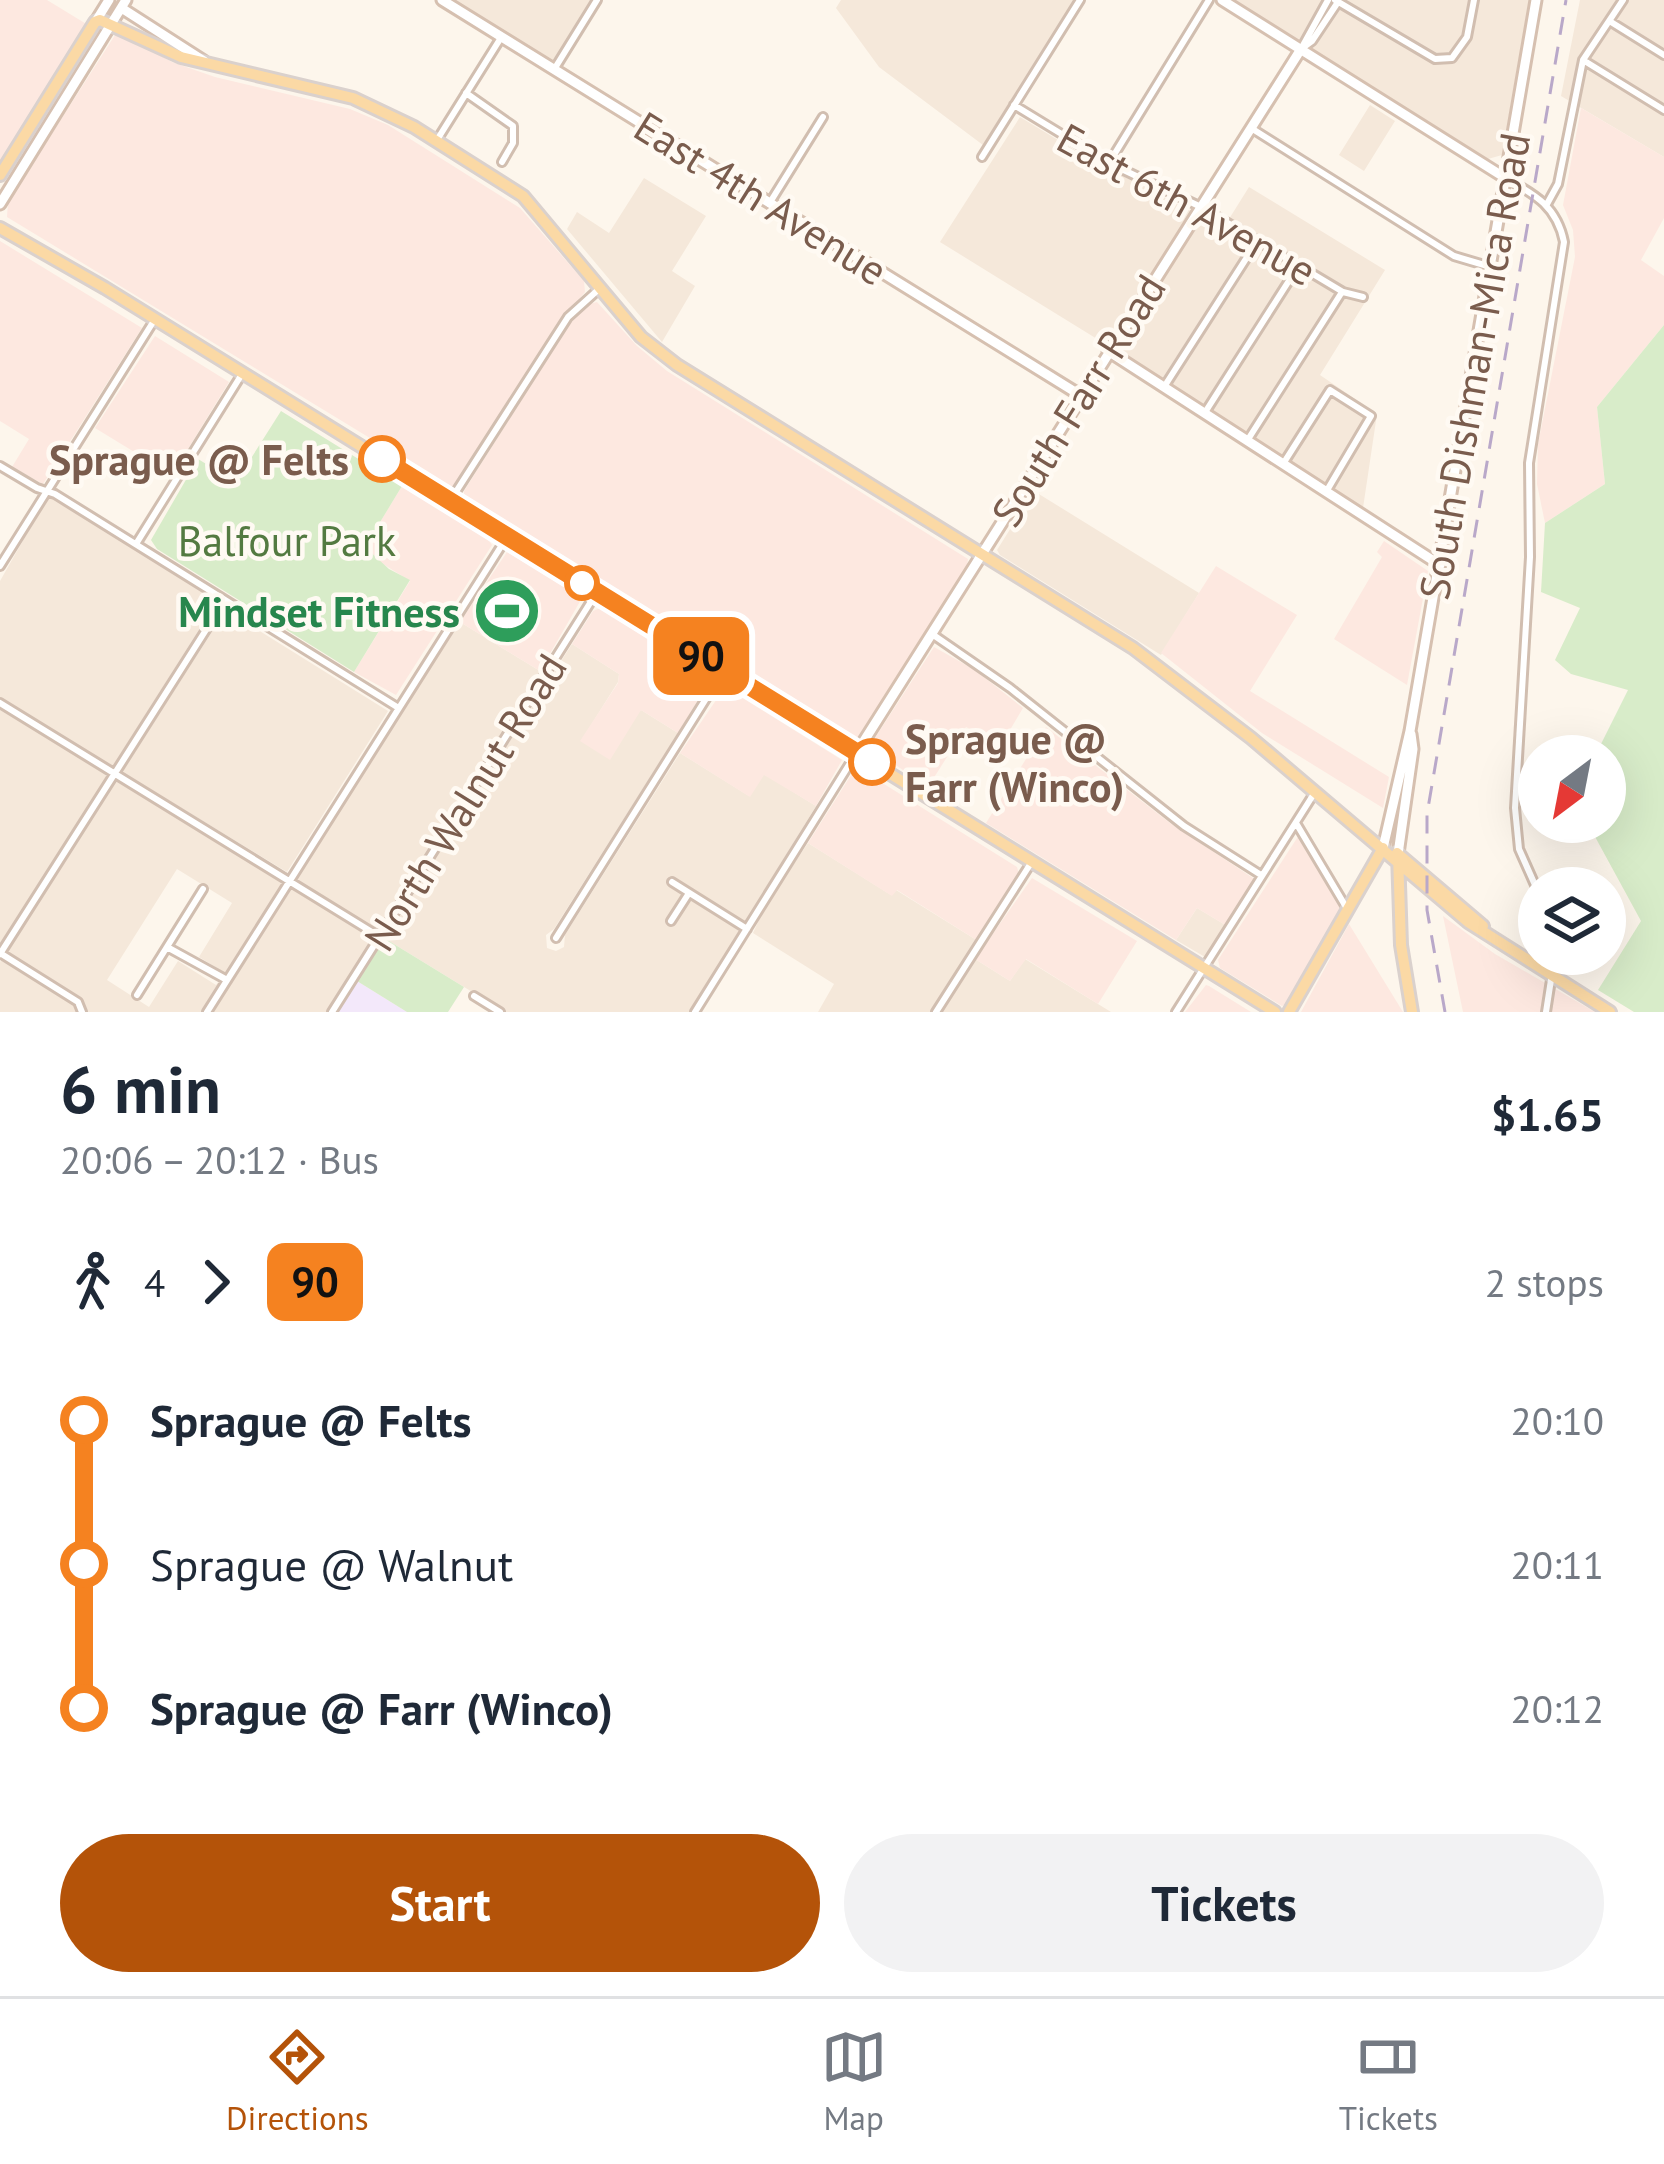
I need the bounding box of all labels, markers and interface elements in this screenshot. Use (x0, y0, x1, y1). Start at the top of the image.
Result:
street label: East 4th Avenue (624, 98, 898, 298)
street label: East 6th Avenue (1048, 110, 1326, 298)
street label: South Dishman-Mica Road (1406, 128, 1542, 604)
street label: South Farr Road (979, 264, 1177, 536)
place label: Sprague @ Felts (49, 432, 349, 487)
marker: Sprague @ Felts (360, 437, 404, 481)
park label: Balfour Park (178, 513, 396, 568)
unlabelled marker (566, 567, 598, 599)
sports icon: Mindset Fitness (472, 576, 542, 646)
place label: Mindset Fitness (178, 584, 460, 639)
line badge: 90 (647, 617, 755, 695)
text: 90 (677, 628, 725, 683)
street label: North Walnut Road (352, 643, 578, 961)
place label: Sprague @ Farr (Winco) (905, 711, 1124, 814)
north arrow (1518, 735, 1626, 843)
map controls (1518, 735, 1626, 975)
marker: Sprague @ Farr (Winco) (850, 740, 894, 784)
button: layers (1518, 867, 1626, 975)
text: 6 min (60, 1046, 221, 1131)
text: $1.65 (1491, 1085, 1604, 1143)
text: 20:06 – 20:12 · Bus (60, 1134, 379, 1185)
icon: walk (60, 1249, 126, 1315)
icon: forward (183, 1249, 249, 1315)
text: 90 (291, 1254, 339, 1309)
text: 4 (144, 1257, 165, 1308)
text: 2 stops (1485, 1257, 1604, 1308)
text: Sprague @ Felts (150, 1391, 472, 1449)
text: 20:10 (1510, 1395, 1604, 1446)
text: Sprague @ Walnut (150, 1535, 513, 1593)
text: 20:11 (1510, 1539, 1604, 1590)
text: Sprague @ Farr (Winco) (150, 1679, 613, 1737)
text: 20:12 (1510, 1683, 1604, 1734)
button: Start (60, 1834, 820, 1972)
button: Tickets (844, 1834, 1604, 1972)
tab: Directions (226, 2024, 369, 2139)
tab: Map (821, 2024, 887, 2139)
tab: Tickets (1339, 2024, 1438, 2139)

